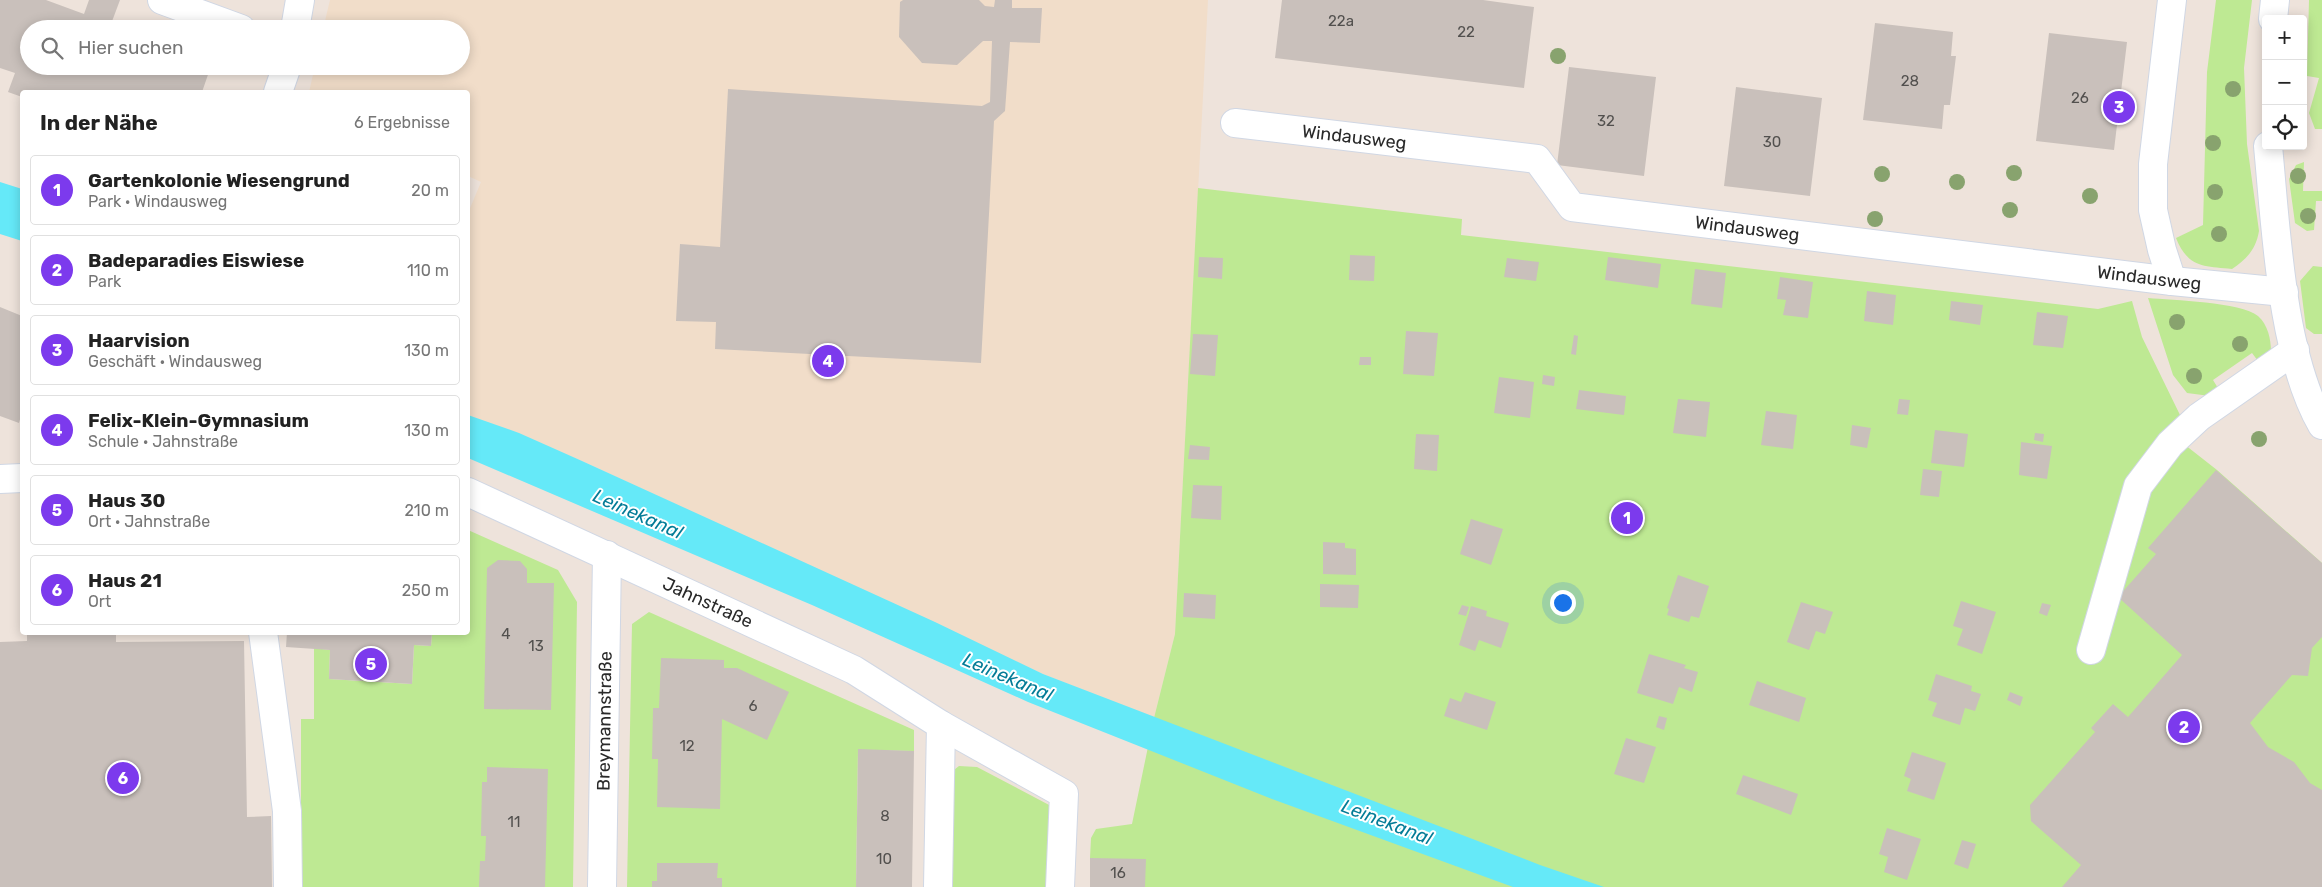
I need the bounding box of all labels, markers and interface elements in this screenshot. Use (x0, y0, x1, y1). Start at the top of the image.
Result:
house number: 22a (1328, 12, 1354, 30)
map controls (2262, 15, 2307, 150)
button: + (2262, 15, 2307, 60)
search box (20, 20, 470, 75)
house number: 22 (1457, 23, 1475, 41)
icon: search (38, 34, 66, 62)
text: Hier suchen (78, 36, 184, 59)
button: − (2262, 60, 2307, 105)
house number: 28 (1901, 72, 1919, 90)
pin: 3 (2103, 88, 2135, 126)
house number: 26 (2071, 89, 2089, 107)
button: locate (2262, 105, 2307, 150)
text: In der Nähe (40, 110, 158, 135)
house number: 32 (1597, 112, 1615, 130)
text: 6 Ergebnisse (354, 113, 450, 132)
street label: Windausweg (1301, 120, 1408, 154)
house number: 30 (1763, 133, 1781, 151)
text: Gartenkolonie Wiesengrund (88, 169, 350, 192)
text: 1 (53, 181, 61, 200)
text: 20 m (411, 181, 449, 200)
text: Park · Windausweg (88, 192, 227, 211)
street label: Windausweg (1694, 211, 1801, 246)
text: Badeparadies Eiswiese (88, 249, 304, 272)
text: 2 (52, 261, 62, 280)
text: 110 m (407, 261, 449, 280)
street label: Windausweg (2096, 261, 2202, 295)
text: Park (88, 272, 121, 291)
text: Haarvision (88, 329, 190, 352)
text: 3 (52, 341, 62, 360)
text: 130 m (404, 341, 449, 360)
pin: 4 (812, 342, 844, 380)
text: Geschäft · Windausweg (88, 352, 262, 371)
text: Felix-Klein-Gymnasium (88, 409, 309, 432)
text: 4 (52, 421, 62, 440)
text: 130 m (404, 421, 449, 440)
text: Schule · Jahnstraße (88, 432, 238, 451)
water label: Leinekanal (590, 484, 687, 544)
text: Haus 30 (88, 489, 166, 512)
pin: 1 (1611, 499, 1643, 537)
text: 5 (52, 501, 62, 520)
text: 210 m (404, 501, 449, 520)
text: Ort · Jahnstraße (88, 512, 210, 531)
text: Haus 21 (88, 569, 162, 592)
street label: Jahnstraße (659, 572, 756, 633)
text: 6 (52, 581, 62, 600)
text: 250 m (402, 581, 449, 600)
your location (1550, 590, 1576, 616)
text: Ort (88, 592, 111, 611)
house number: 4 (501, 625, 511, 643)
house number: 13 (528, 637, 544, 655)
pin: 5 (355, 645, 387, 683)
water label: Leinekanal (959, 648, 1057, 706)
street label: Breymannstraße (592, 651, 617, 791)
house number: 6 (748, 697, 758, 715)
pin: 2 (2168, 708, 2200, 746)
house number: 12 (679, 737, 695, 755)
pin: 6 (107, 759, 139, 797)
water label: Leinekanal (1338, 794, 1436, 850)
house number: 8 (880, 807, 890, 825)
house number: 11 (508, 813, 520, 831)
house number: 10 (876, 850, 892, 868)
house number: 16 (1110, 864, 1126, 882)

